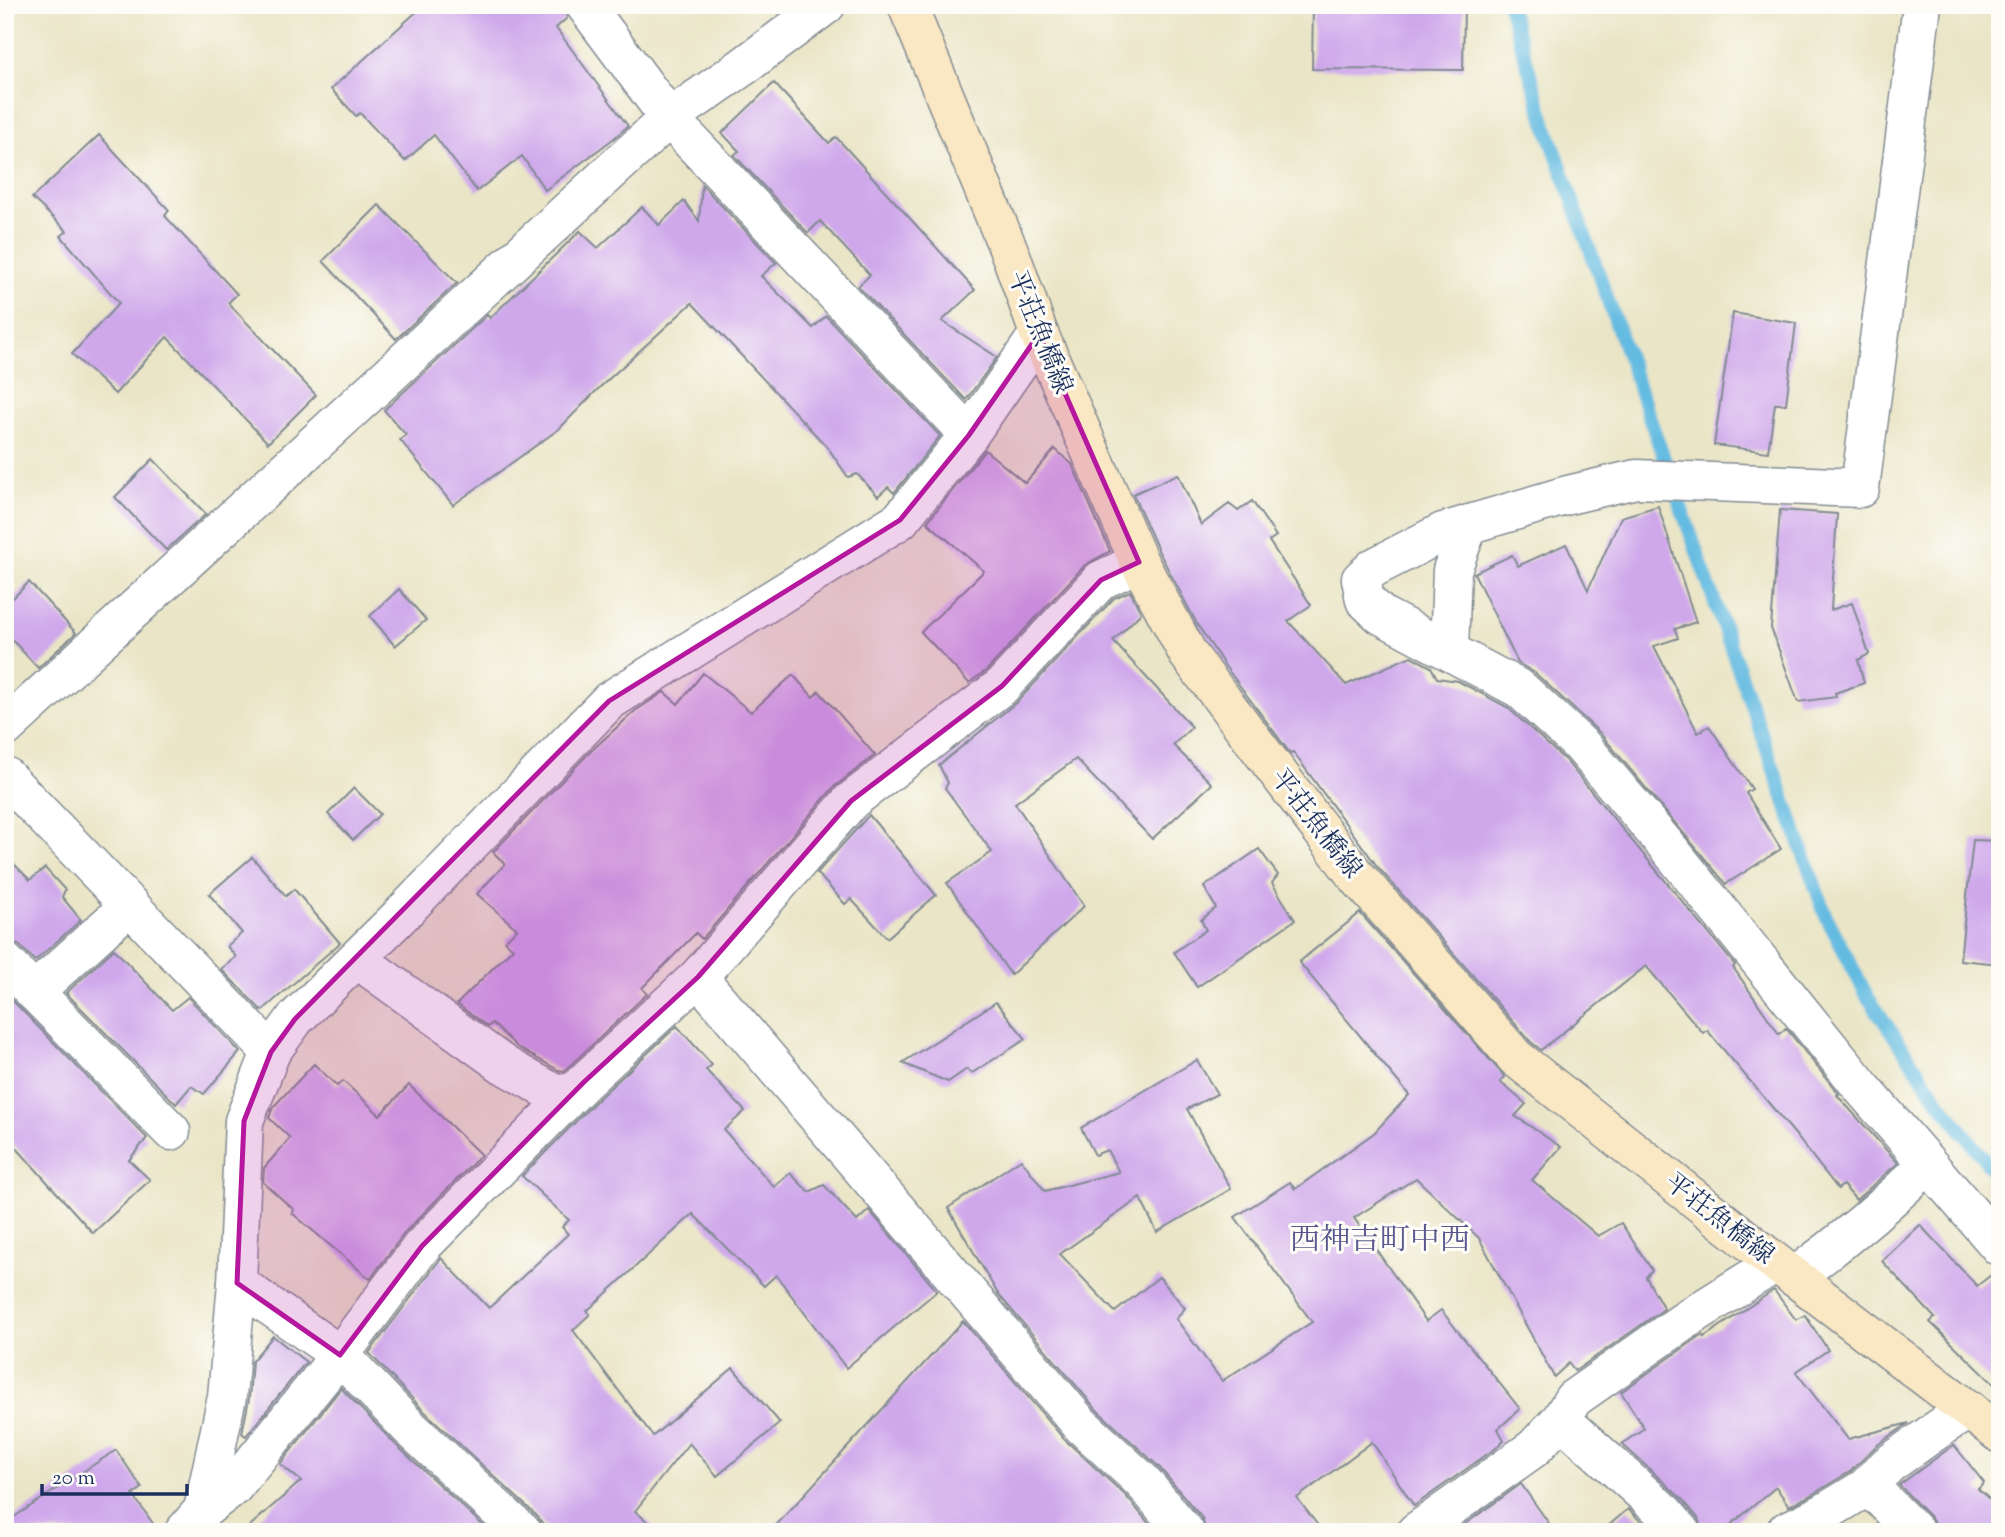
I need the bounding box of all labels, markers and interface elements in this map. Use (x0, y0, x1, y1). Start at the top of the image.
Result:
street label: 平荘魚橋線 (997, 266, 1080, 400)
street label: 平荘魚橋線 (1260, 762, 1370, 887)
street label: 平荘魚橋線 (1656, 1165, 1781, 1275)
district label: 西神吉町中西 (1290, 1220, 1470, 1263)
scale bar (42, 1453, 187, 1497)
text: 20 m (52, 1464, 95, 1494)

